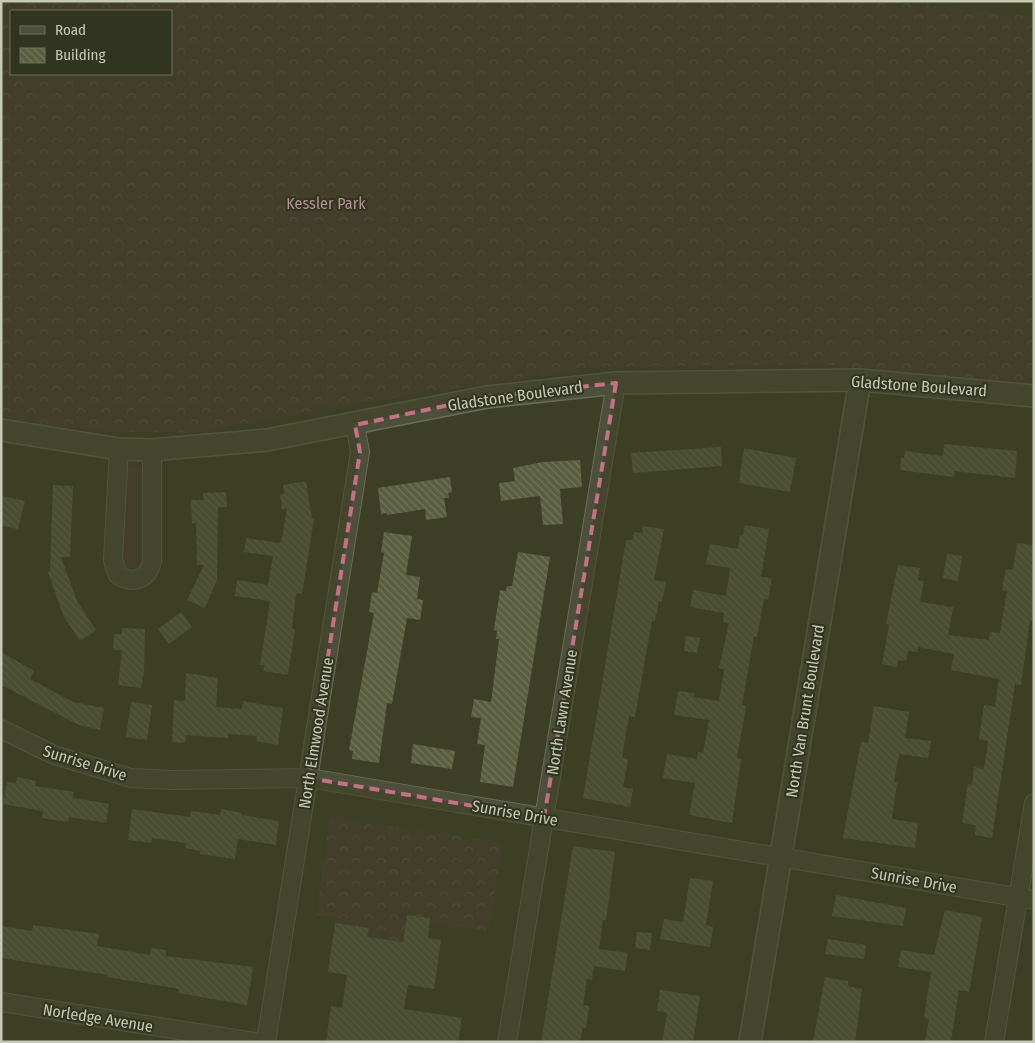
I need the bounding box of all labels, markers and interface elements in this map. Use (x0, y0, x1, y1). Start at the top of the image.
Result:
legend (10, 10, 172, 75)
text: Road (55, 21, 86, 39)
text: Building (55, 46, 106, 64)
park label: Kessler Park (286, 194, 366, 213)
street label: Gladstone Boulevard (850, 372, 988, 400)
street label: Gladstone Boulevard (446, 377, 584, 415)
street label: North Van Brunt Boulevard (782, 623, 828, 799)
street label: North Lawn Avenue (543, 648, 581, 776)
street label: North Elmwood Avenue (295, 656, 337, 810)
street label: Sunrise Drive (41, 741, 129, 785)
street label: Sunrise Drive (471, 796, 559, 830)
street label: Sunrise Drive (870, 863, 958, 897)
street label: Norledge Avenue (42, 1000, 155, 1036)

